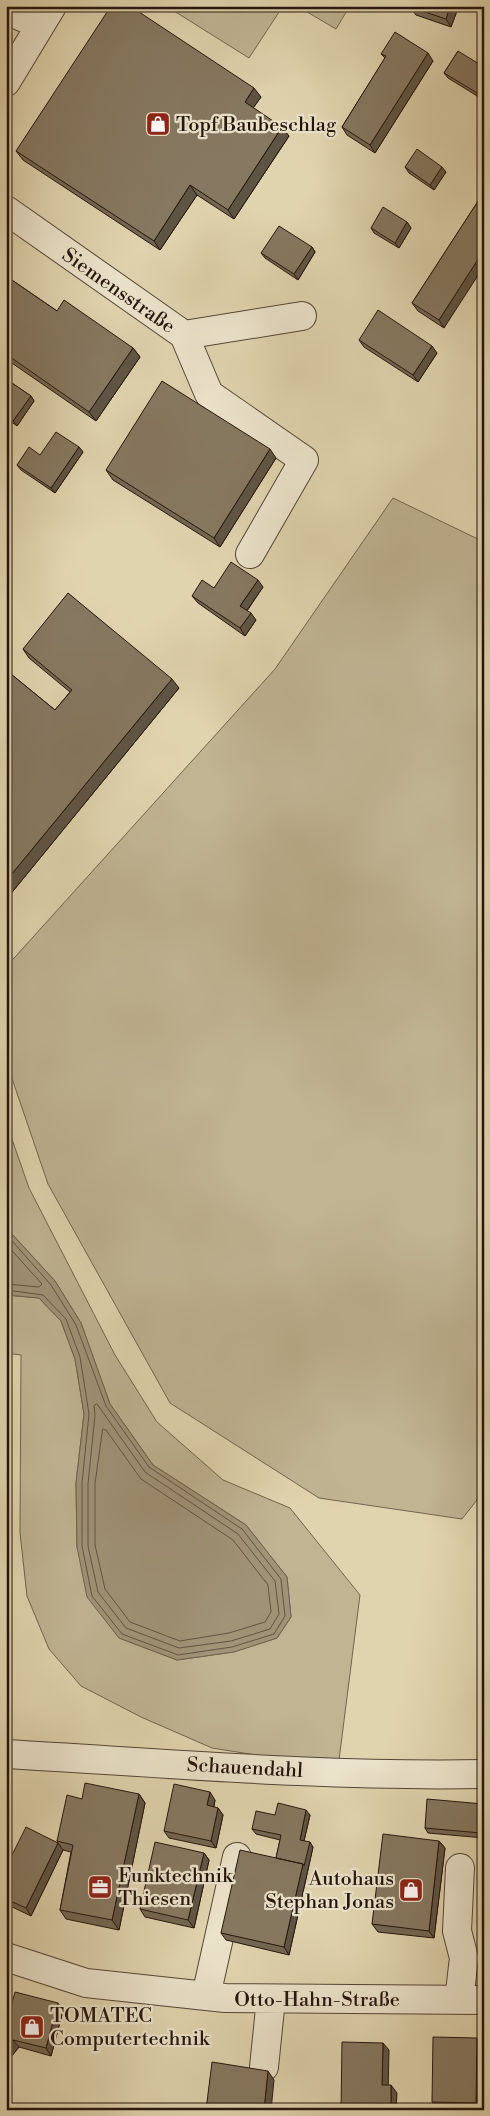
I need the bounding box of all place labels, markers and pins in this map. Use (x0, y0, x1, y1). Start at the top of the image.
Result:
shop icon: Topf Baubeschlag (145, 111, 171, 137)
place label: Topf Baubeschlag (176, 113, 337, 138)
place label: Funktechnik Thiesen (118, 1864, 234, 1912)
place label: Autohaus Stephan Jonas (265, 1867, 394, 1915)
office icon: Funktechnik Thiesen (87, 1874, 113, 1900)
shop icon: Autohaus Stephan Jonas (398, 1877, 424, 1903)
place label: TOMATEC Computertechnik (50, 2004, 211, 2052)
shop icon: TOMATEC Computertechnik (19, 2014, 45, 2040)

